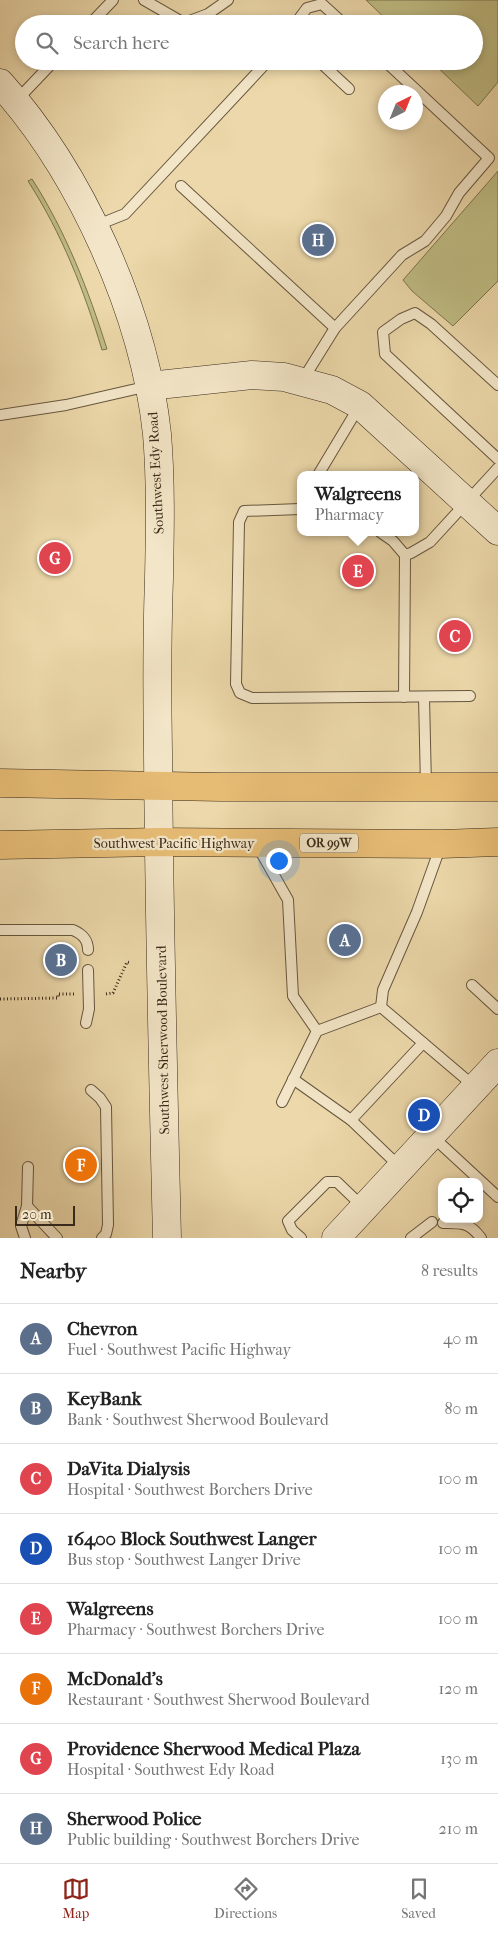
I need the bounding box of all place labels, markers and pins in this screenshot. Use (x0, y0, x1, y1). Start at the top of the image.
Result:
pin: H (302, 221, 334, 259)
pin: G (39, 539, 71, 577)
pin: E (342, 552, 374, 590)
pin: C (439, 617, 471, 655)
pin: A (329, 921, 361, 959)
pin: B (45, 941, 77, 979)
pin: D (408, 1096, 440, 1134)
pin: F (65, 1146, 97, 1184)

